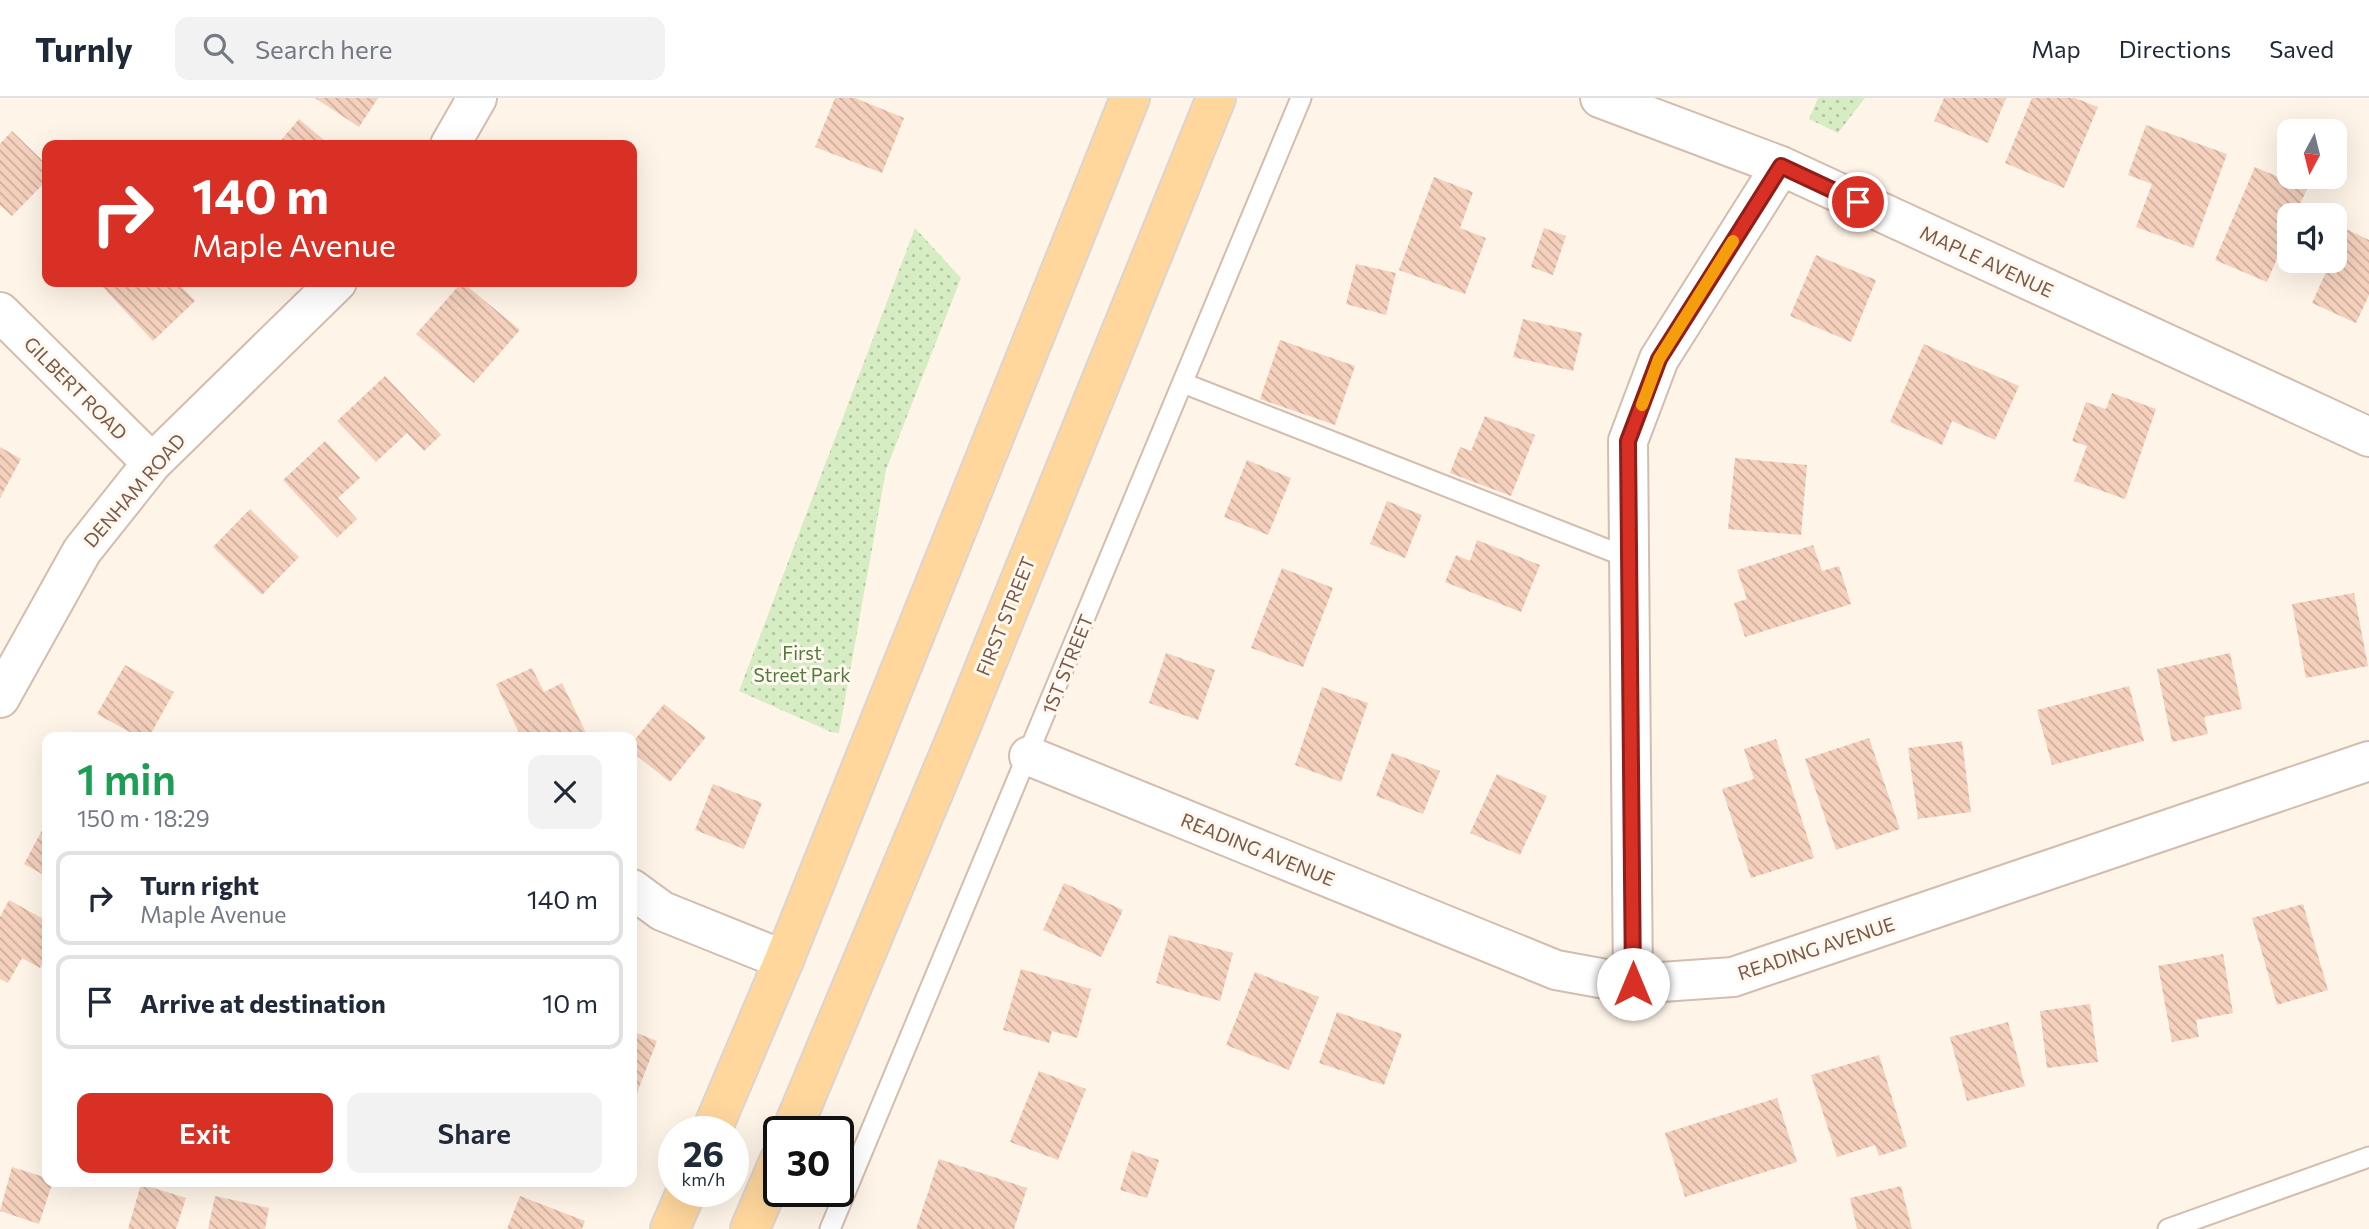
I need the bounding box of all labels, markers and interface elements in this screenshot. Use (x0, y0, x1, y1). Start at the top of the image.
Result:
search box (175, 17, 665, 80)
text: Turnly (35, 28, 133, 69)
icon: search (199, 29, 237, 67)
text: Search here (255, 33, 392, 64)
text: Map (2031, 34, 2081, 63)
text: Directions (2119, 34, 2231, 63)
text: Saved (2269, 34, 2334, 63)
north arrow (2277, 119, 2347, 189)
map controls (2277, 119, 2347, 273)
text: 140 m (192, 164, 329, 224)
icon: right (77, 168, 168, 259)
pin (1828, 172, 1888, 232)
icon: arrive (1839, 183, 1877, 221)
button: sound (2277, 203, 2347, 273)
street label: MAPLE AVENUE (1917, 220, 2057, 302)
text: Maple Avenue (192, 224, 396, 264)
street label: GILBERT ROAD (20, 332, 132, 444)
street label: DENHAM ROAD (78, 428, 190, 552)
street label: FIRST STREET (971, 553, 1039, 679)
street label: 1ST STREET (1037, 611, 1097, 717)
park label: First Street Park (753, 641, 851, 686)
text: 1 min (77, 752, 176, 804)
button: close (528, 755, 602, 829)
text: 150 m · 18:29 (77, 804, 210, 832)
street label: READING AVENUE (1178, 808, 1338, 890)
text: Turn right (140, 869, 259, 900)
icon: right (81, 879, 119, 917)
text: 140 m (527, 883, 598, 914)
text: Maple Avenue (140, 900, 286, 928)
street label: READING AVENUE (1735, 912, 1897, 984)
position arrow (1596, 947, 1670, 1021)
icon: arrive (81, 983, 119, 1021)
text: Arrive at destination (140, 987, 386, 1018)
text: 10 m (542, 987, 598, 1018)
button: Exit (77, 1093, 333, 1173)
button: Share (347, 1093, 602, 1173)
speed limit sign: 30 (763, 1116, 854, 1207)
text: 26 (683, 1131, 724, 1174)
text: km/h (682, 1168, 725, 1190)

